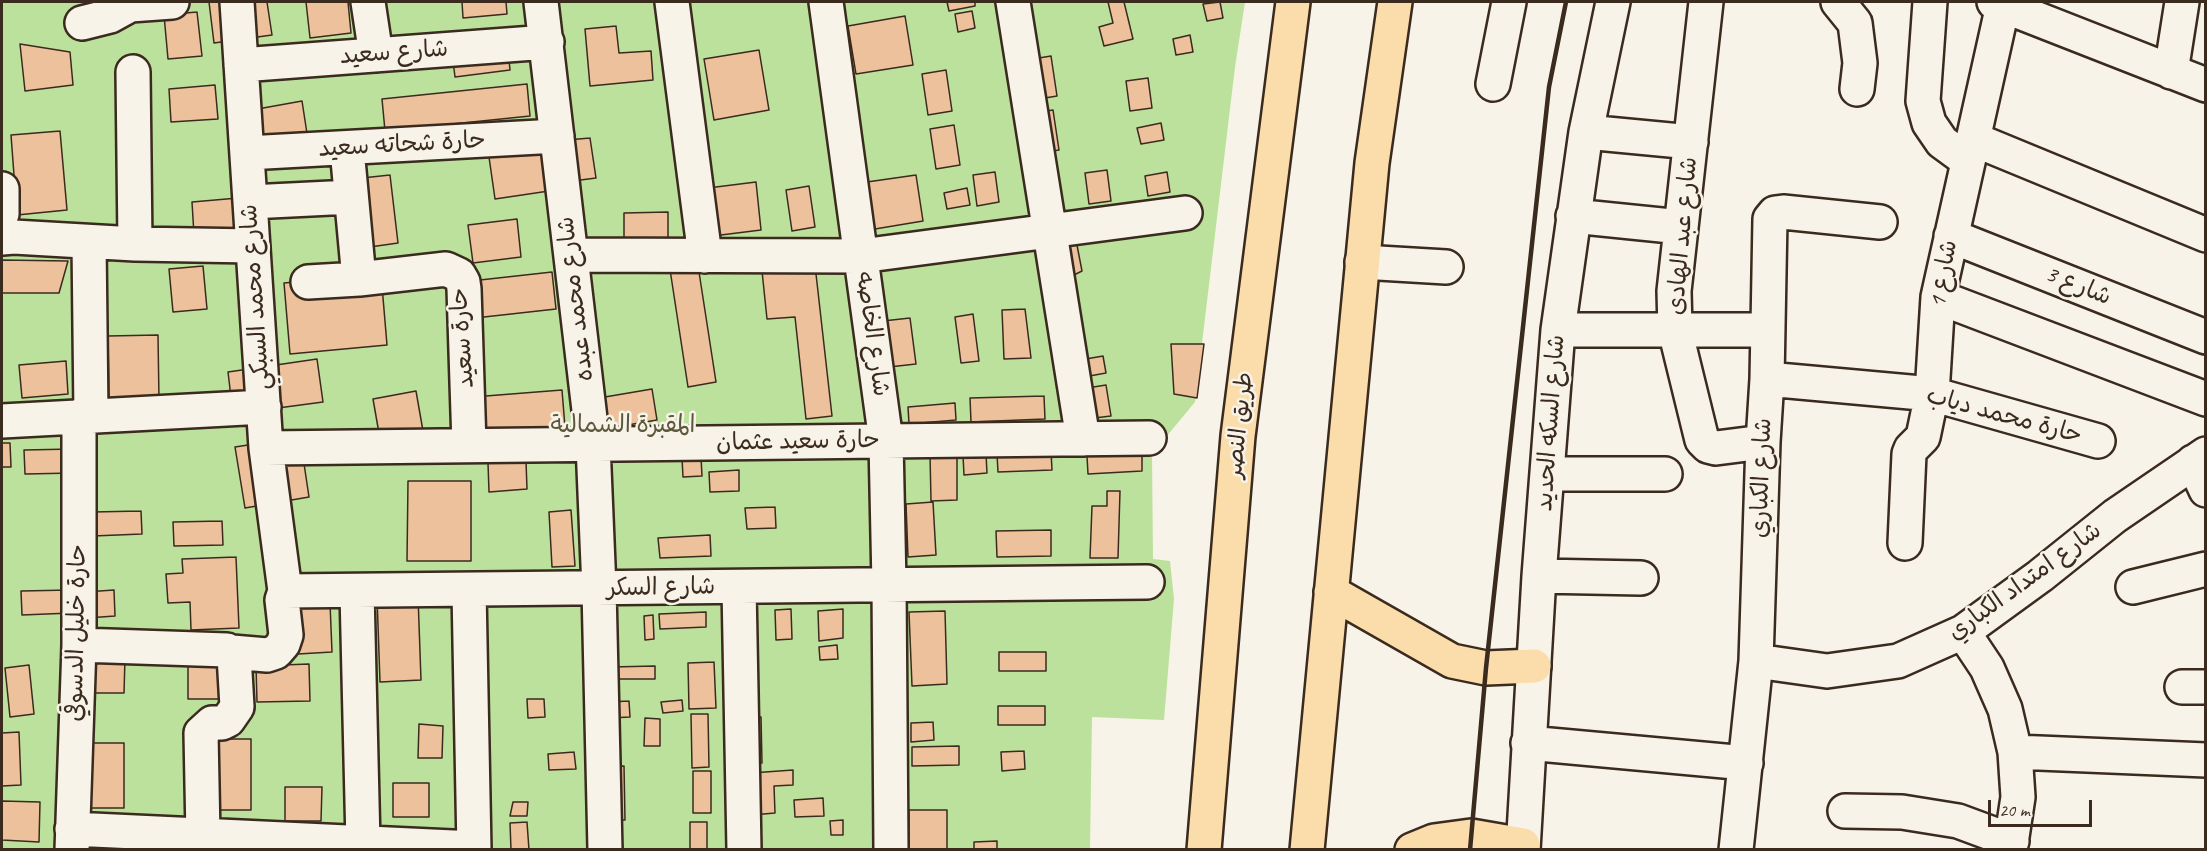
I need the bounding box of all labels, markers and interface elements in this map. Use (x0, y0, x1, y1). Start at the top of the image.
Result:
street label: شارع سعيد (339, 35, 449, 71)
street label: حارة شحاته سعيد (318, 126, 486, 164)
street label: شارع عبد الهادى (1662, 156, 1704, 316)
street label: شارع محمد السبكي (235, 203, 277, 391)
street label: شارع محمد عبده (552, 215, 600, 383)
street label: شارع 1 (1924, 238, 1964, 310)
street label: شارع 3 (2041, 260, 2115, 312)
street label: شارع الخاصه (849, 270, 895, 398)
street label: حارة سعيد (445, 287, 481, 389)
street label: شارع السكه الحديد (1530, 334, 1572, 512)
street label: طريق النصر (1220, 371, 1260, 479)
street label: حارة محمد دياب (1923, 381, 2085, 451)
park label: المقبرة الشمالية (551, 412, 695, 440)
street label: شارع الكباري (1746, 417, 1778, 539)
street label: حارة سعيد عثمان (716, 426, 880, 458)
street label: شارع امتداد الكباري (1943, 517, 2107, 647)
street label: حارة خليل الدسوقي (61, 544, 93, 722)
street label: شارع السكر (606, 573, 716, 603)
scale bar (1991, 788, 2094, 826)
text: 20 m (1999, 799, 2030, 821)

